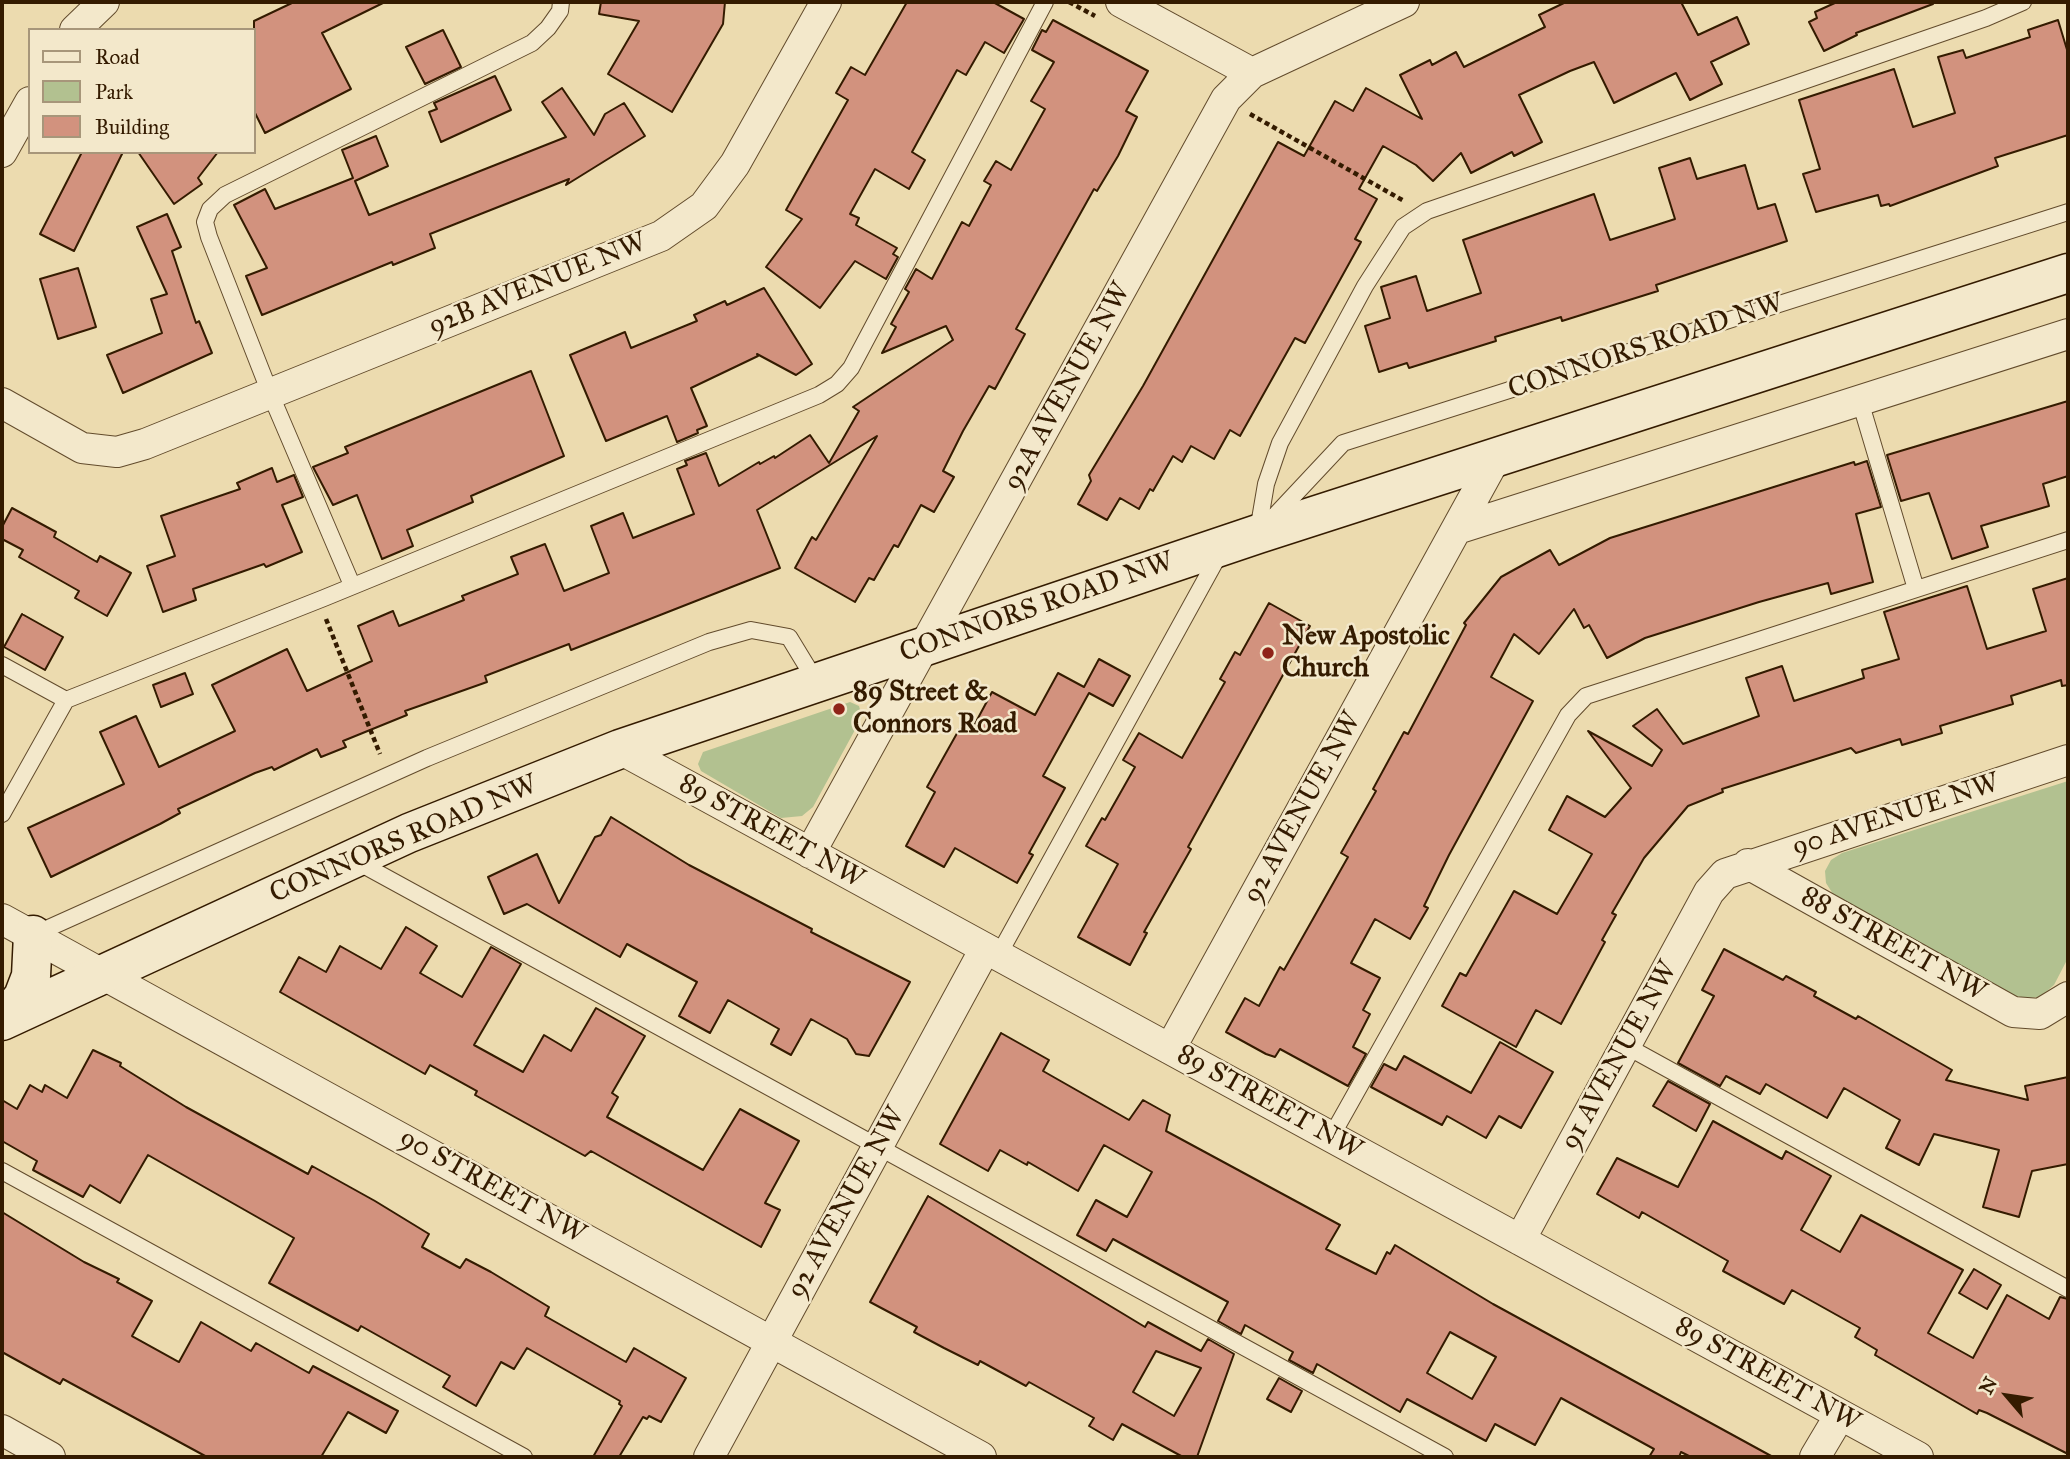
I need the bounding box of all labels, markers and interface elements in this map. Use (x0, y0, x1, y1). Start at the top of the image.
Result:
legend (28, 28, 256, 154)
text: Road (95, 44, 140, 70)
text: Park (95, 79, 133, 105)
text: Building (95, 114, 169, 140)
street label: 92B AVENUE NW (424, 226, 652, 344)
street label: 92A AVENUE NW (997, 277, 1139, 497)
street label: CONNORS ROAD NW (1504, 287, 1788, 407)
street label: CONNORS ROAD NW (896, 545, 1178, 671)
place label: New Apostolic Church (1282, 620, 1450, 686)
marker: New Apostolic Church (1260, 645, 1276, 661)
place label: 89 Street & Connors Road (853, 676, 1017, 742)
marker: 89 Street & Connors Road (831, 701, 847, 717)
street label: 92 AVENUE NW (1237, 707, 1369, 909)
street label: 89 STREET NW (672, 767, 870, 897)
street label: 90 AVENUE NW (1788, 767, 2004, 865)
street label: CONNORS ROAD NW (265, 768, 543, 912)
street label: 88 STREET NW (1795, 880, 1991, 1010)
street label: 91 AVENUE NW (1554, 956, 1686, 1156)
street label: 89 STREET NW (1170, 1038, 1368, 1168)
street label: 92 AVENUE NW (781, 1102, 913, 1304)
street label: 90 STREET NW (393, 1122, 591, 1252)
street label: 89 STREET NW (1668, 1310, 1866, 1440)
north arrow (1972, 1361, 2042, 1431)
text: N (1974, 1373, 2002, 1398)

